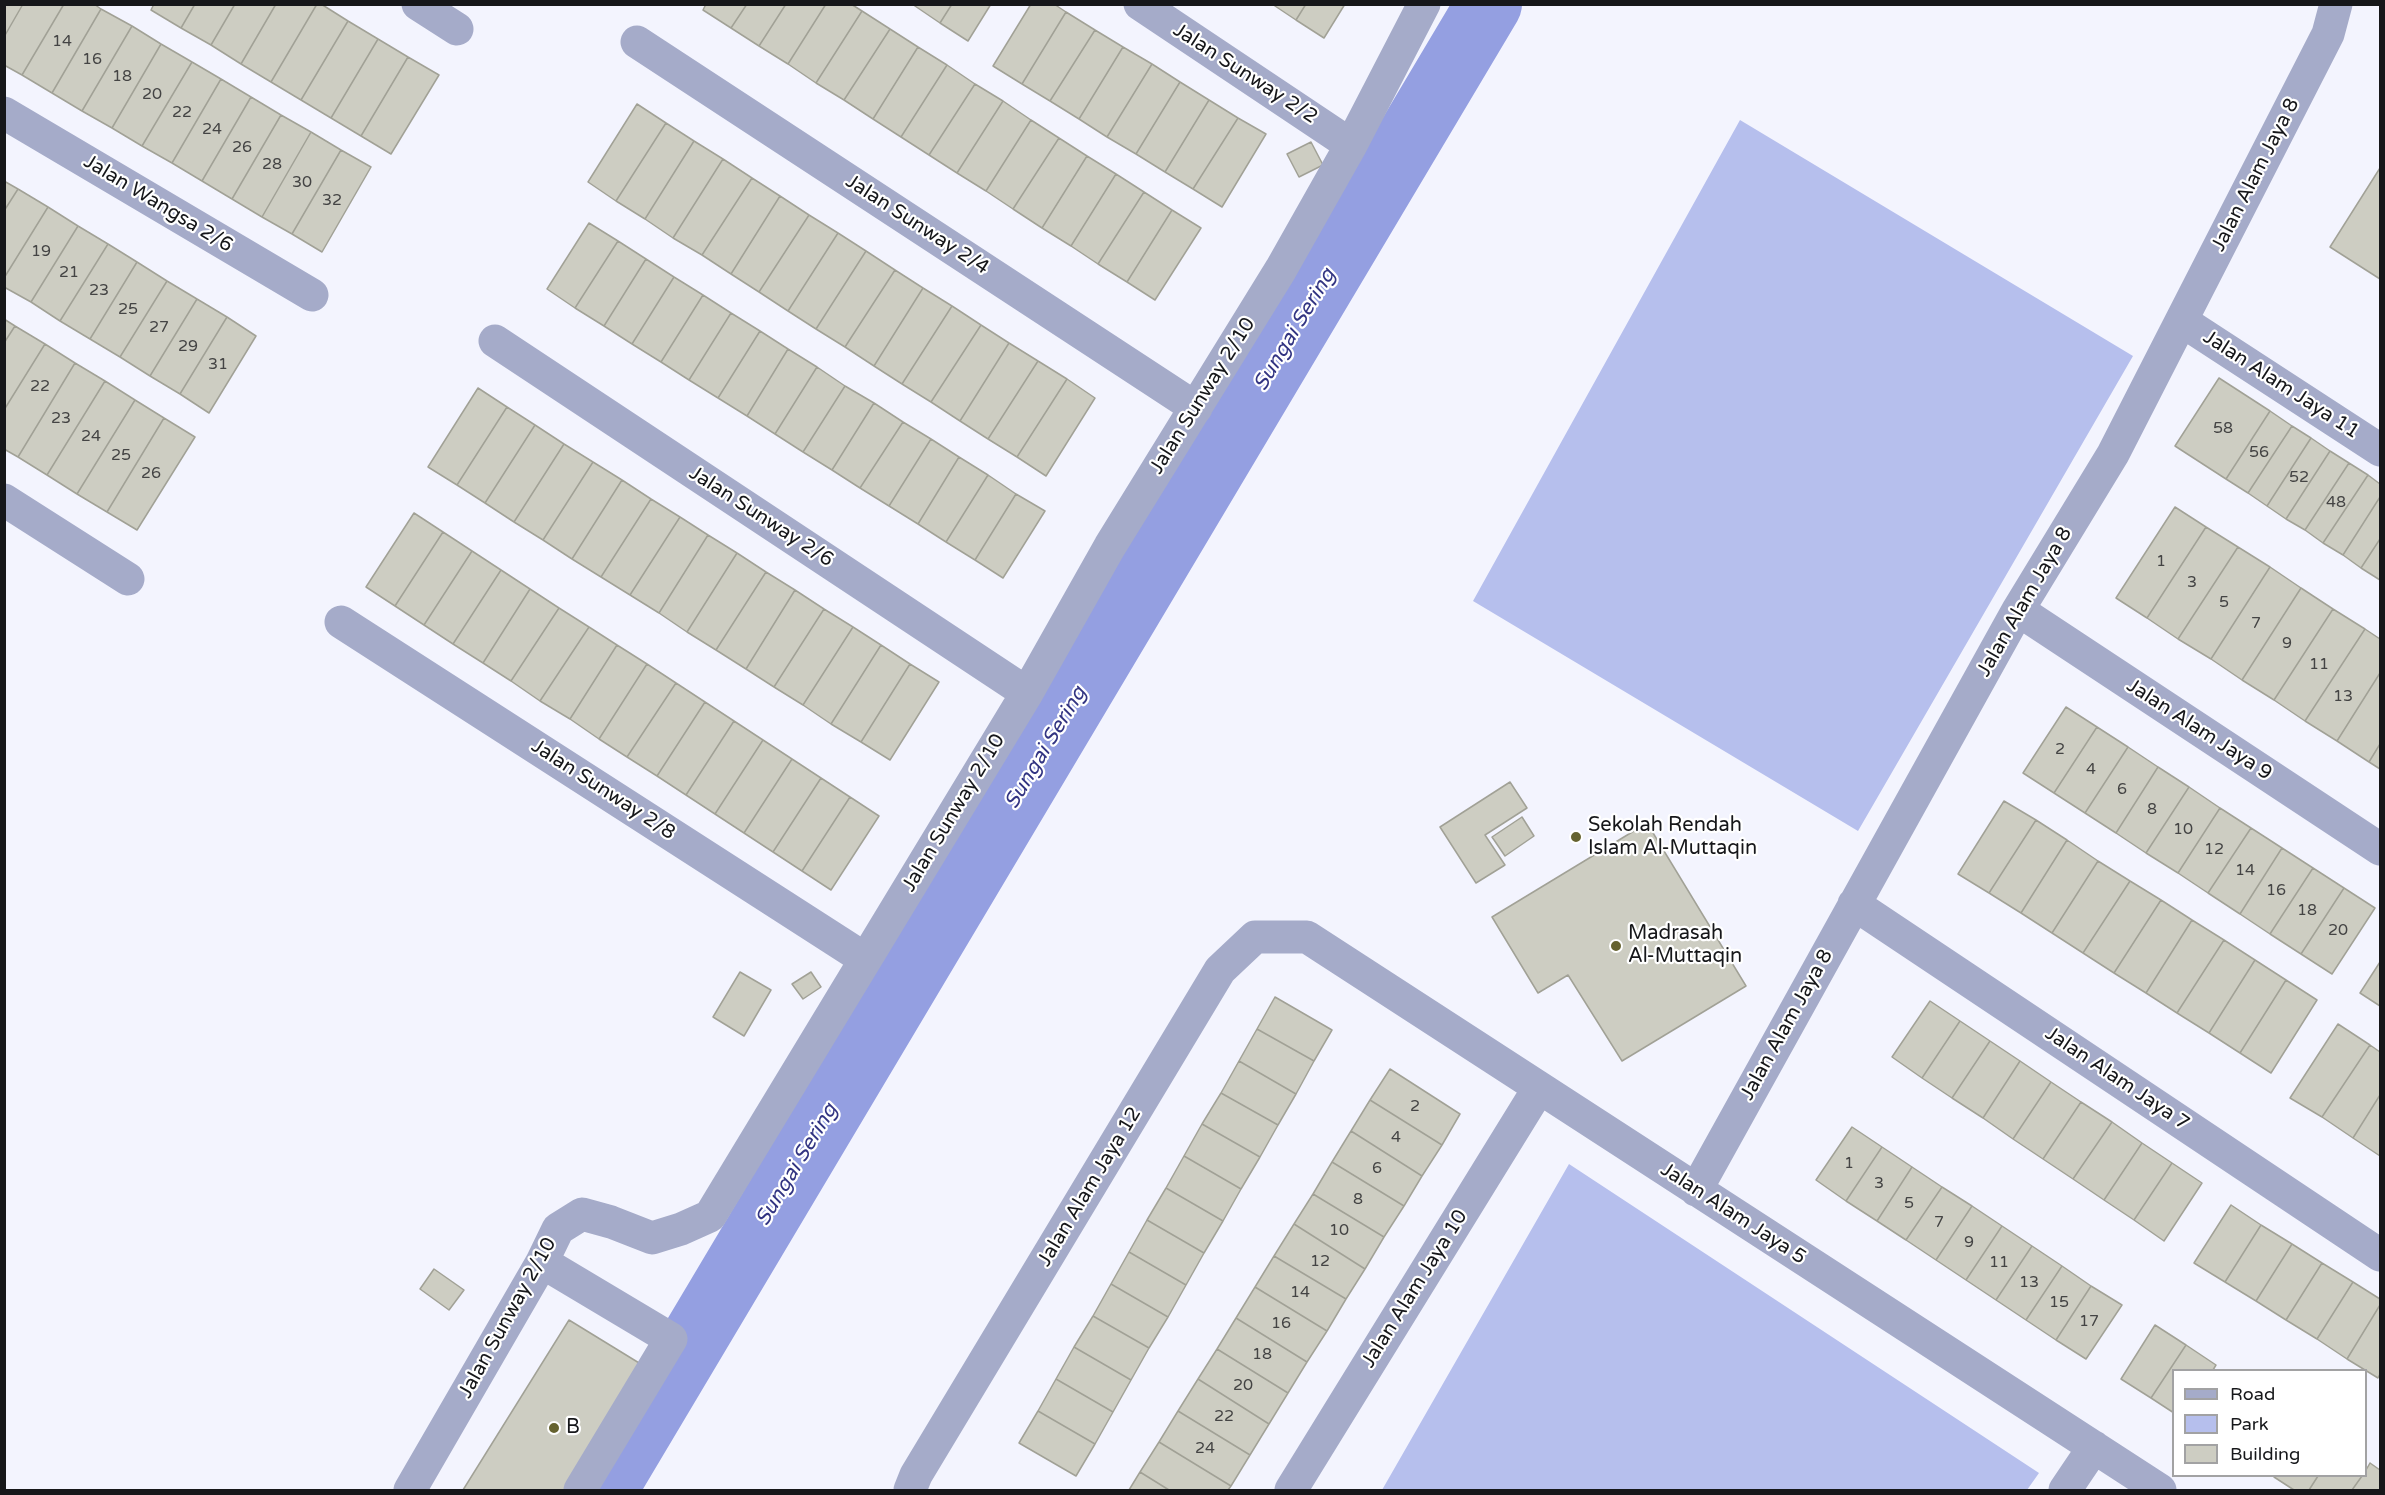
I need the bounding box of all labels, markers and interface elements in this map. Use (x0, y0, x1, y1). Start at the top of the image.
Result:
street label: Jalan Sunway 2/2 (1168, 18, 1322, 130)
house number: 14 (52, 32, 72, 52)
house number: 16 (82, 50, 102, 70)
house number: 18 (112, 67, 132, 87)
house number: 20 (142, 85, 162, 105)
street label: Jalan Alam Jaya 8 (2207, 94, 2305, 256)
house number: 22 (172, 103, 192, 123)
house number: 24 (202, 120, 222, 140)
house number: 26 (232, 138, 252, 158)
street label: Jalan Wangsa 2/6 (79, 150, 237, 258)
house number: 28 (262, 155, 282, 175)
street label: Jalan Sunway 2/4 (841, 170, 993, 280)
house number: 30 (292, 173, 312, 193)
house number: 32 (322, 191, 342, 211)
house number: 19 (31, 242, 51, 262)
house number: 21 (59, 263, 79, 283)
water label: Sungai Sering (1249, 264, 1341, 396)
house number: 23 (89, 281, 109, 301)
house number: 25 (118, 300, 138, 320)
street label: Jalan Sunway 2/10 (1145, 313, 1261, 479)
house number: 27 (149, 318, 169, 338)
street label: Jalan Alam Jaya 11 (2198, 326, 2364, 444)
house number: 29 (178, 337, 198, 357)
house number: 31 (208, 355, 228, 375)
house number: 22 (30, 377, 50, 397)
house number: 23 (51, 409, 71, 429)
house number: 58 (2213, 419, 2233, 439)
house number: 24 (81, 427, 101, 447)
house number: 56 (2249, 443, 2269, 463)
house number: 25 (111, 446, 131, 466)
street label: Jalan Sunway 2/6 (684, 461, 838, 573)
house number: 26 (141, 464, 161, 484)
house number: 52 (2289, 468, 2309, 488)
house number: 48 (2326, 493, 2346, 513)
street label: Jalan Alam Jaya 8 (1972, 523, 2078, 681)
house number: 1 (2156, 552, 2166, 572)
house number: 3 (2187, 573, 2197, 593)
house number: 5 (2219, 593, 2229, 613)
house number: 7 (2251, 614, 2261, 634)
house number: 9 (2282, 634, 2292, 654)
house number: 11 (2309, 655, 2329, 675)
street label: Jalan Alam Jaya 9 (2122, 674, 2276, 786)
water label: Sungai Sering (1000, 682, 1092, 814)
house number: 13 (2333, 687, 2353, 707)
street label: Jalan Sunway 2/10 (897, 730, 1011, 896)
street label: Jalan Sunway 2/8 (527, 735, 679, 845)
house number: 2 (2055, 740, 2065, 760)
house number: 4 (2086, 760, 2096, 780)
house number: 6 (2117, 780, 2127, 800)
house number: 8 (2147, 800, 2157, 820)
place label: Sekolah Rendah Islam Al-Muttaqin (1588, 814, 1757, 861)
house number: 10 (2173, 820, 2193, 840)
marker: Sekolah Rendah Islam Al-Muttaqin (1569, 830, 1583, 844)
house number: 12 (2204, 840, 2224, 860)
house number: 14 (2235, 861, 2255, 881)
house number: 16 (2266, 881, 2286, 901)
house number: 18 (2297, 901, 2317, 921)
house number: 20 (2328, 921, 2348, 941)
place label: Madrasah Al-Muttaqin (1628, 922, 1742, 969)
marker: Madrasah Al-Muttaqin (1609, 939, 1623, 953)
street label: Jalan Alam Jaya 8 (1736, 945, 1838, 1105)
street label: Jalan Alam Jaya 7 (2040, 1022, 2194, 1136)
house number: 2 (1410, 1097, 1420, 1117)
water label: Sungai Sering (751, 1099, 843, 1231)
street label: Jalan Alam Jaya 12 (1033, 1103, 1147, 1271)
house number: 4 (1391, 1128, 1401, 1148)
house number: 1 (1844, 1154, 1854, 1174)
street label: Jalan Alam Jaya 5 (1656, 1158, 1810, 1270)
house number: 6 (1372, 1159, 1382, 1179)
house number: 3 (1874, 1174, 1884, 1194)
house number: 8 (1353, 1190, 1363, 1210)
house number: 5 (1904, 1194, 1914, 1214)
street label: Jalan Alam Jaya 10 (1357, 1206, 1473, 1372)
house number: 7 (1934, 1213, 1944, 1233)
house number: 10 (1329, 1221, 1349, 1241)
house number: 9 (1964, 1233, 1974, 1253)
street label: Jalan Sunway 2/10 (454, 1234, 562, 1402)
house number: 12 (1310, 1252, 1330, 1272)
house number: 11 (1989, 1253, 2009, 1273)
house number: 13 (2019, 1273, 2039, 1293)
house number: 14 (1290, 1283, 1310, 1303)
house number: 15 (2049, 1293, 2069, 1313)
house number: 17 (2079, 1312, 2099, 1332)
house number: 16 (1271, 1314, 1291, 1334)
house number: 18 (1252, 1345, 1272, 1365)
legend (2172, 1369, 2367, 1477)
house number: 20 (1233, 1376, 1253, 1396)
text: Road (2230, 1383, 2275, 1405)
house number: 22 (1214, 1407, 1234, 1427)
text: Park (2230, 1413, 2268, 1435)
place label: B (566, 1416, 580, 1440)
marker: B (547, 1421, 561, 1435)
house number: 24 (1195, 1439, 1215, 1459)
text: Building (2230, 1443, 2300, 1465)

